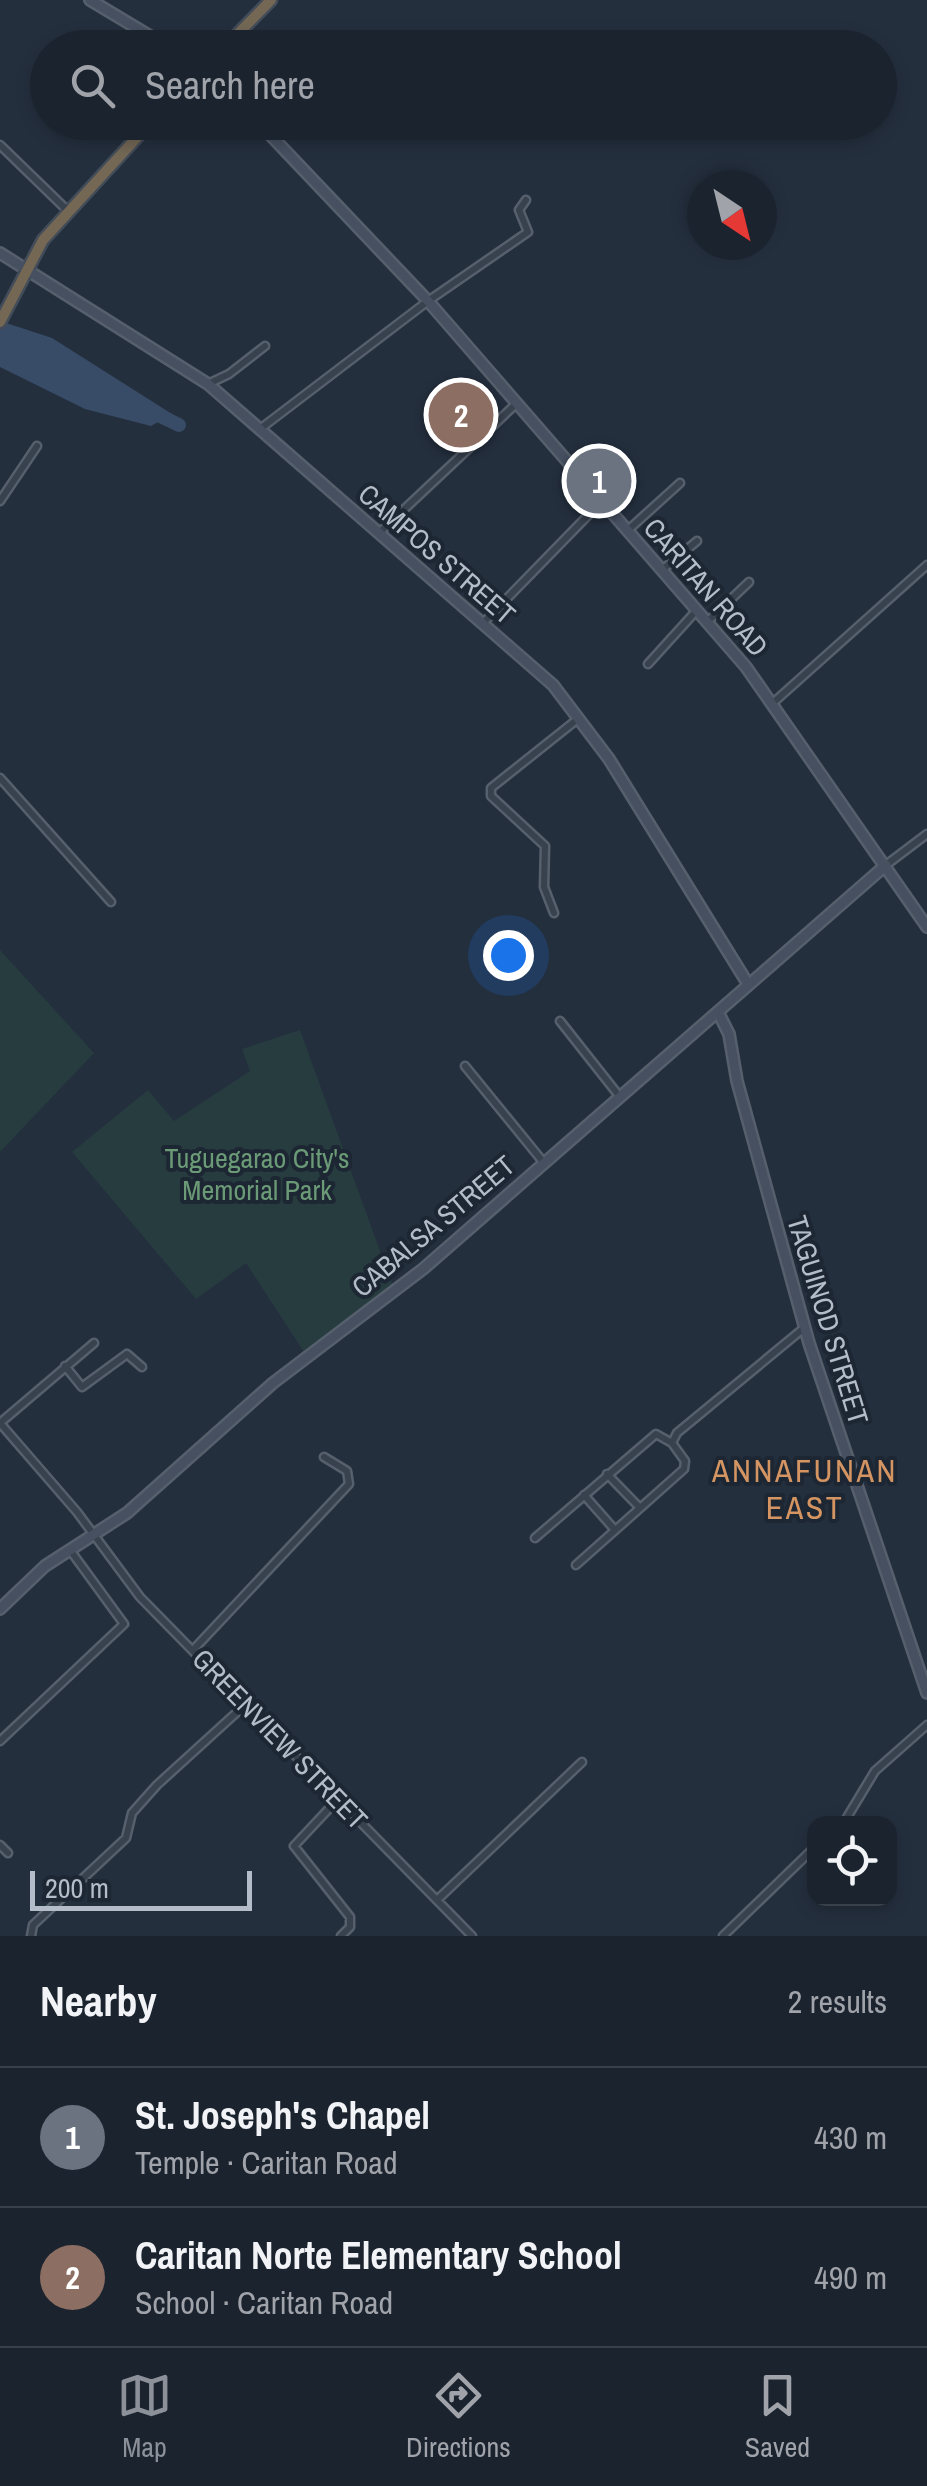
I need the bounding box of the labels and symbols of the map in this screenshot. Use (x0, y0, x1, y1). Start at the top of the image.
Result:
north arrow (687, 170, 777, 260)
pin: 2 (428, 378, 494, 452)
pin: 1 (566, 444, 632, 518)
street label: CAMPOS STREET (350, 475, 524, 633)
street label: CARITAN ROAD (635, 510, 777, 664)
your location (483, 930, 534, 981)
park label: Tuguegarao City's Memorial Park (165, 1139, 349, 1209)
street label: CABALSA STREET (344, 1147, 522, 1305)
street label: TAGUINOD STREET (778, 1211, 878, 1429)
district label: ANNAFUNAN EAST (711, 1449, 898, 1529)
street label: GREENVIEW STREET (184, 1640, 376, 1838)
scale bar (30, 1866, 252, 1910)

